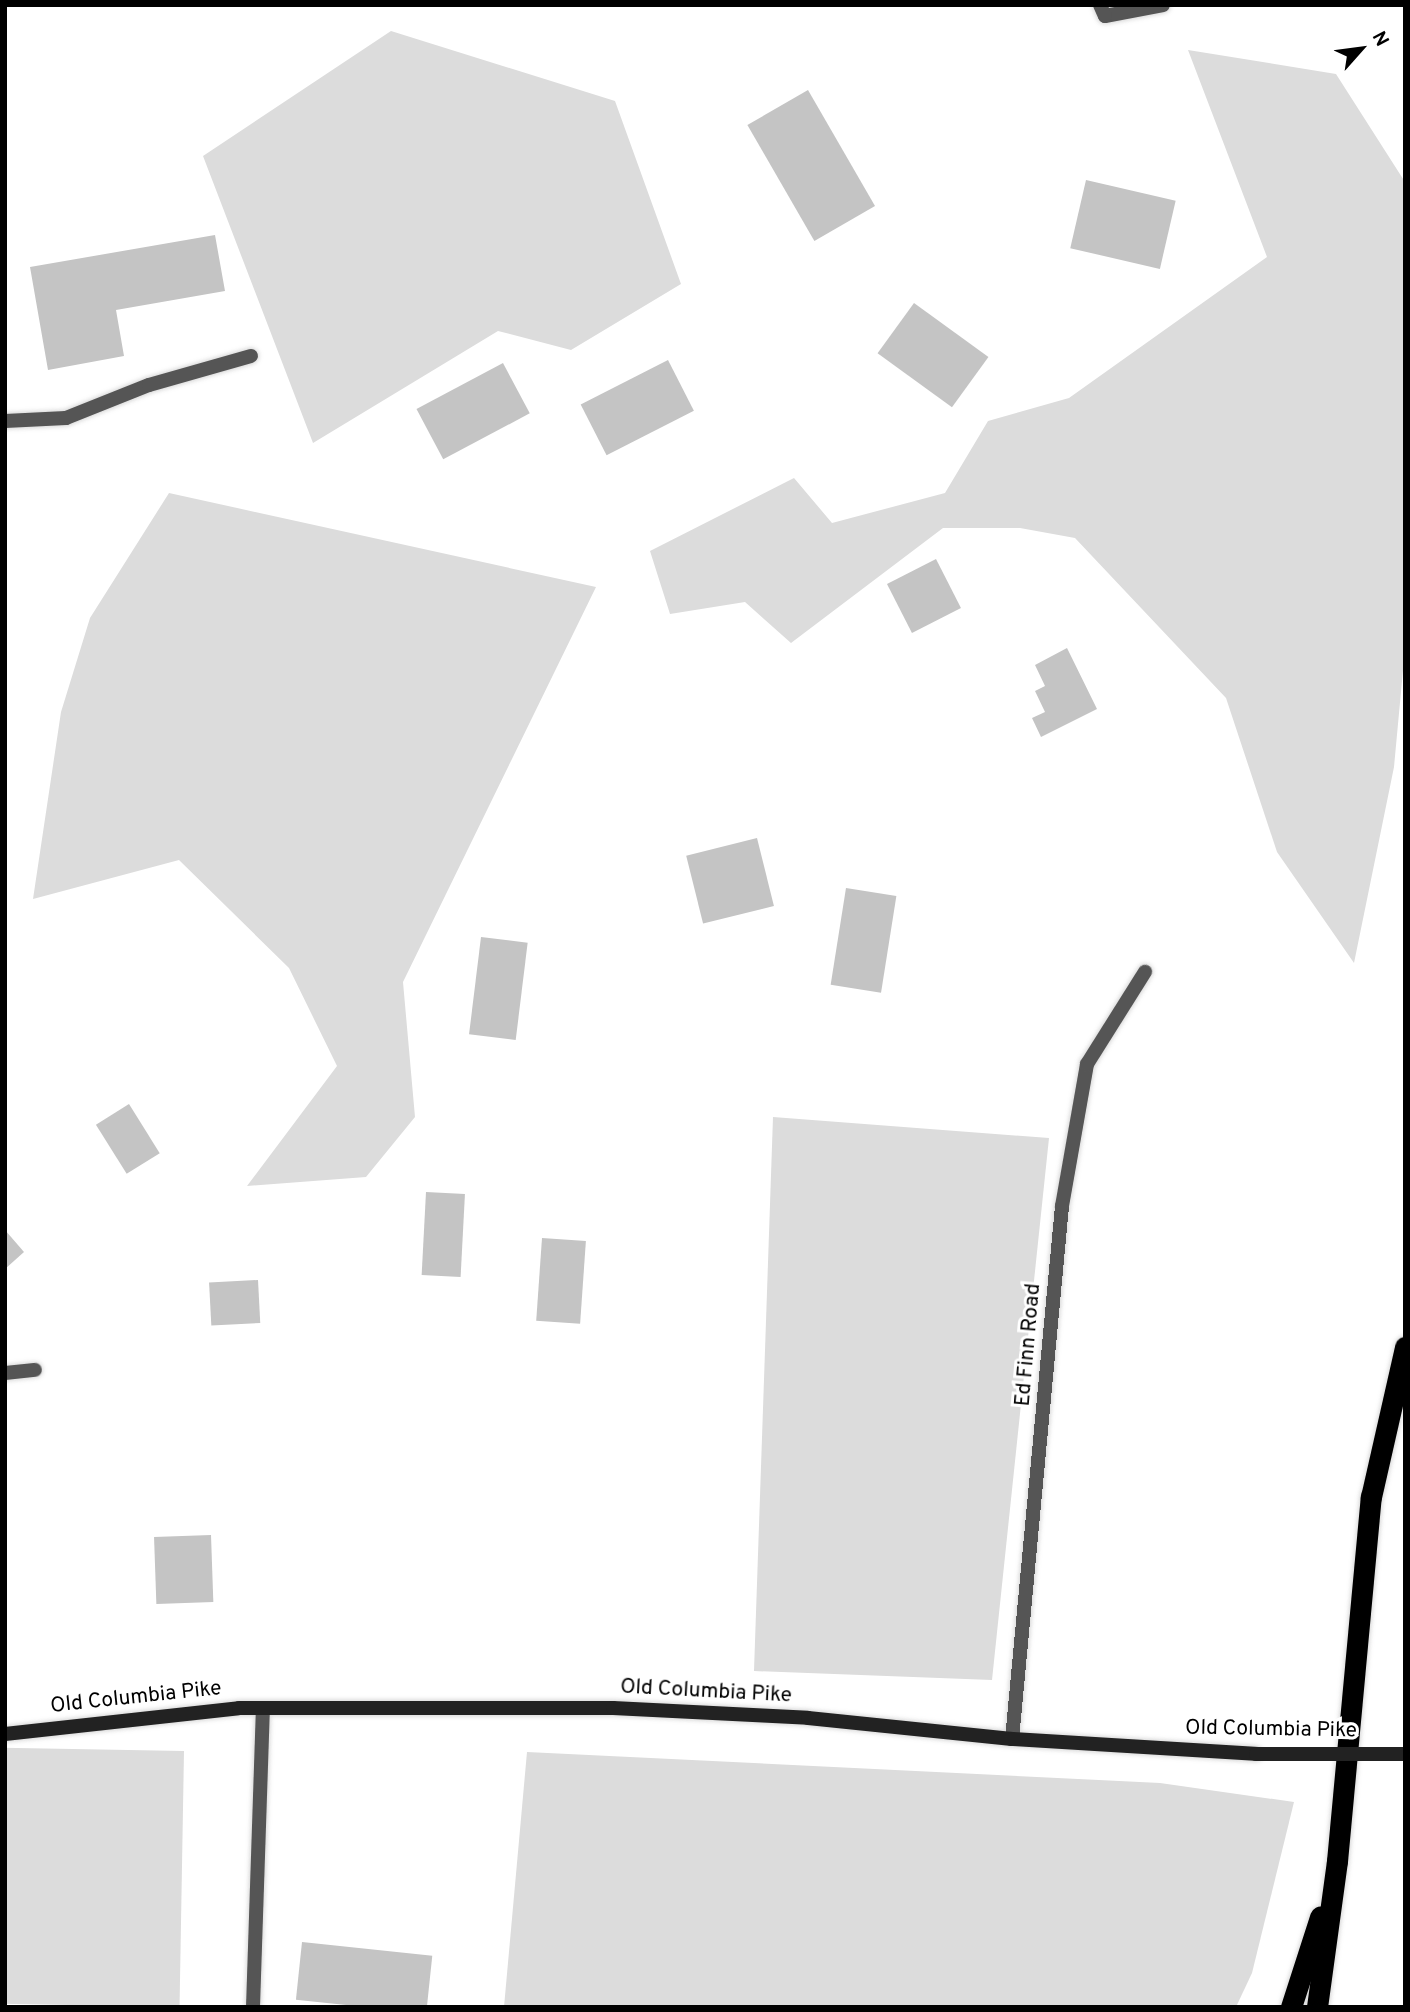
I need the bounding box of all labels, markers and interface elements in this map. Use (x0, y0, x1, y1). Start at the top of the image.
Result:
north arrow (1326, 14, 1396, 84)
text: N (1366, 27, 1393, 51)
street label: Ed Finn Road (1011, 1283, 1047, 1407)
street label: Old Columbia Pike (620, 1675, 792, 1709)
street label: Old Columbia Pike (49, 1676, 223, 1720)
street label: Old Columbia Pike (1185, 1716, 1357, 1744)

